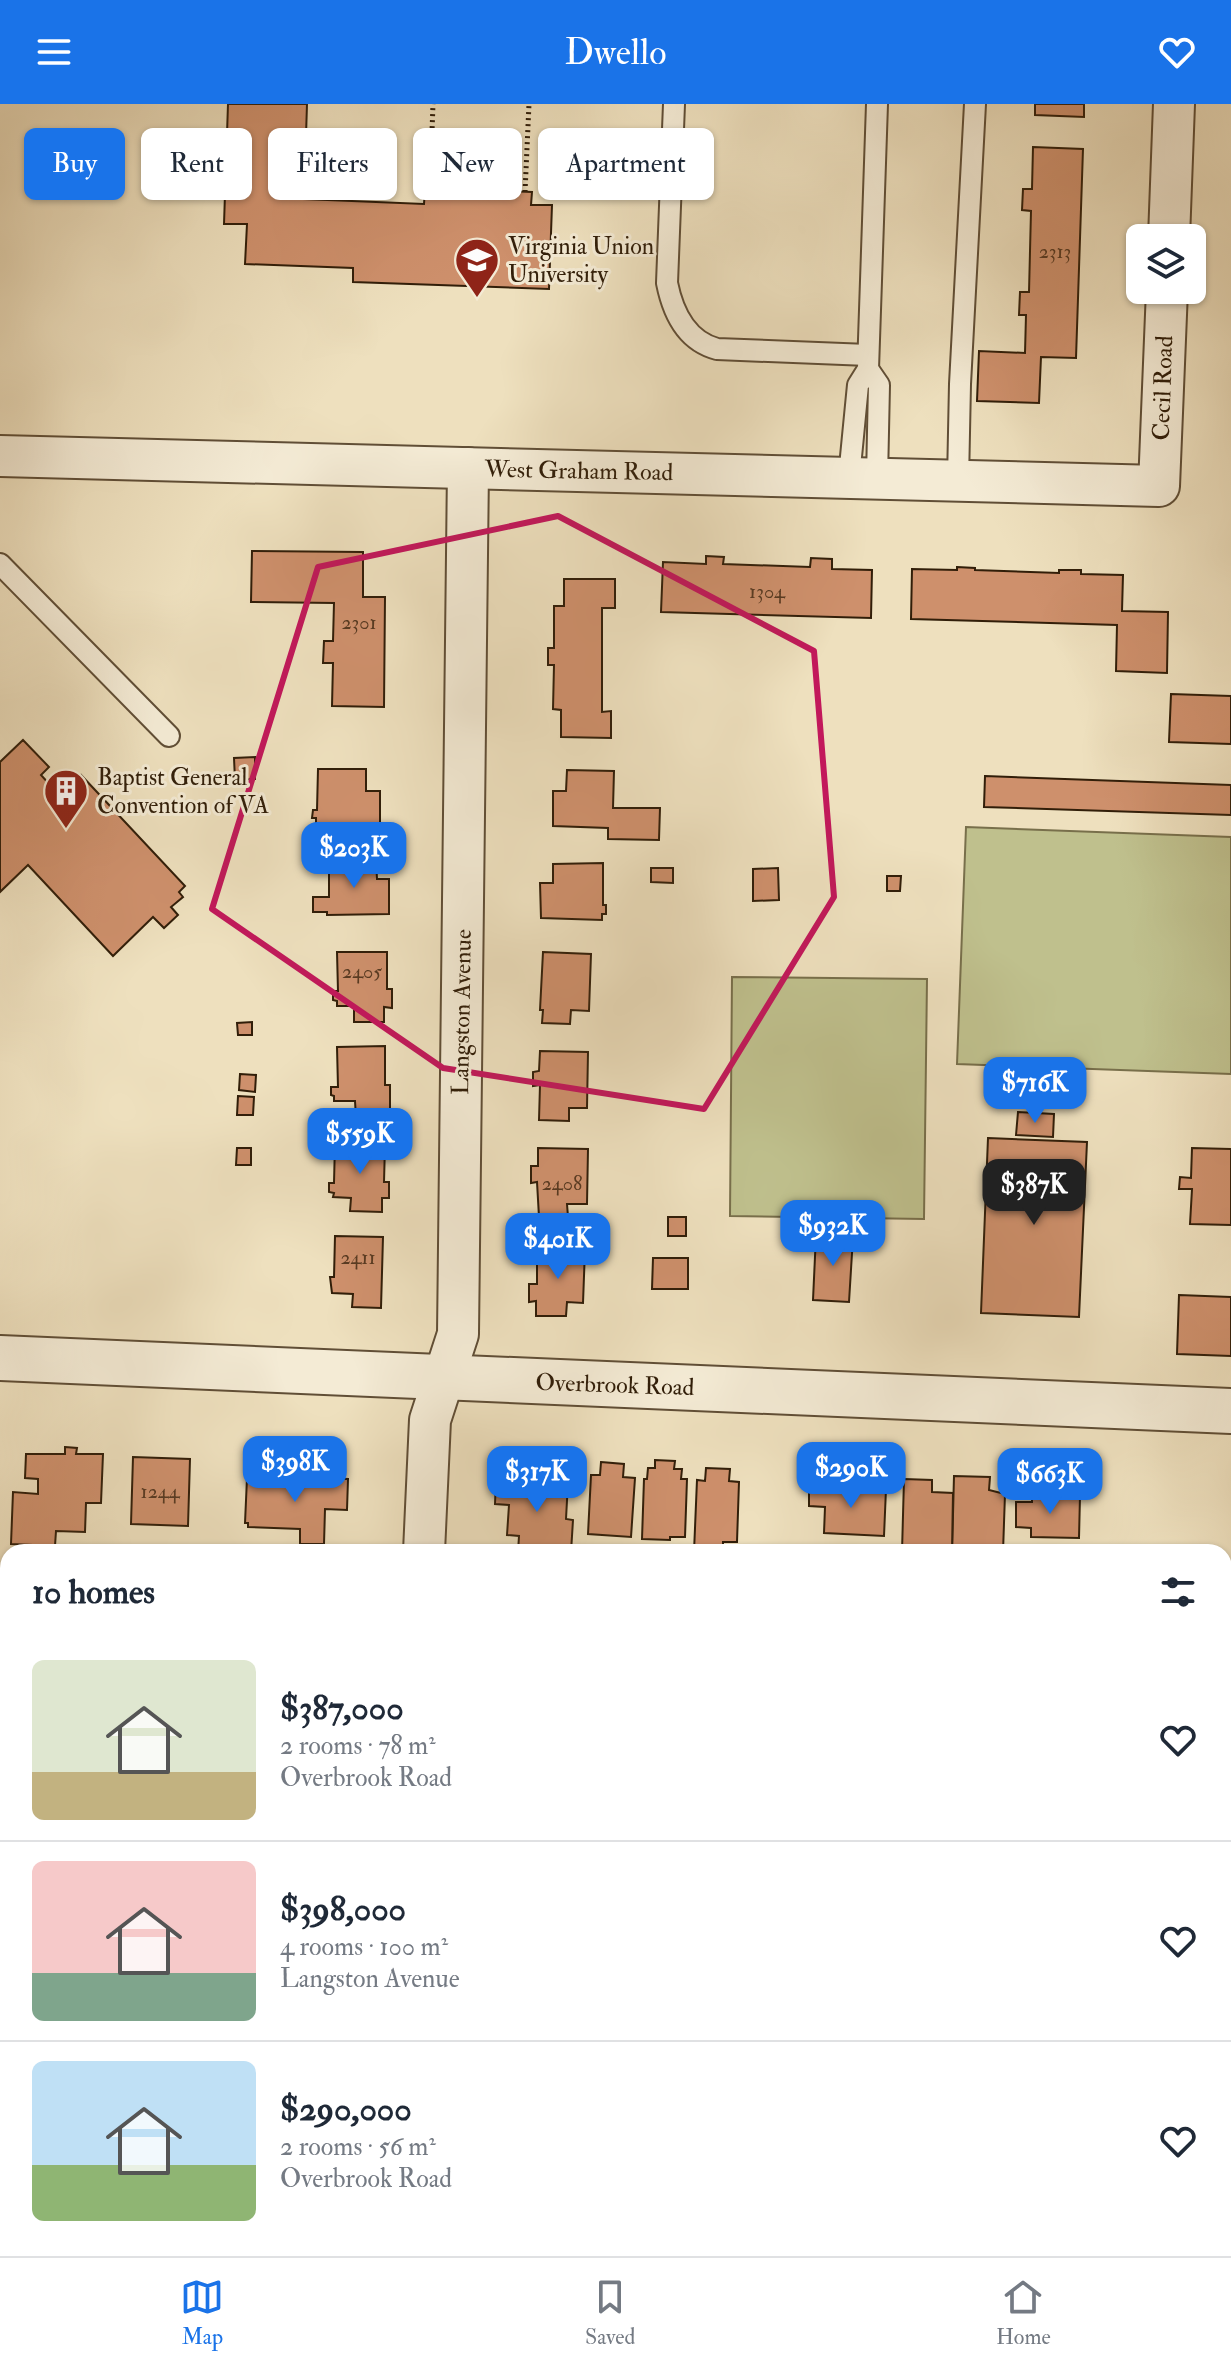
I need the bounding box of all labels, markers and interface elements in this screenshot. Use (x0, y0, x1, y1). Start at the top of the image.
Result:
icon: menu (32, 30, 76, 74)
text: Dwello (565, 30, 666, 75)
icon: heart (1155, 30, 1199, 74)
chip: Buy (24, 128, 125, 200)
chip: Rent (141, 128, 252, 200)
chip: Filters (268, 128, 397, 200)
chip: New (413, 128, 522, 200)
chip: Apartment (538, 128, 714, 200)
map controls (1126, 224, 1206, 304)
button: layers (1126, 224, 1206, 304)
place label: Virginia Union University (508, 231, 654, 290)
school or university icon: Virginia Union University (453, 236, 501, 299)
house number: 2313 (1039, 239, 1071, 264)
street label: Cecil Road (1146, 335, 1180, 441)
street label: West Graham Road (483, 454, 674, 488)
house number: 1304 (749, 579, 786, 604)
house number: 2301 (341, 610, 377, 635)
place label: Baptist General Convention of VA (97, 762, 269, 821)
building icon: Baptist General Convention of VA (42, 767, 90, 830)
pin: $203K (298, 822, 410, 890)
text: $203K (319, 832, 389, 864)
street label: Langston Avenue (445, 929, 479, 1095)
house number: 2405 (342, 959, 382, 984)
pin: $716K (979, 1057, 1091, 1125)
text: $716K (1001, 1067, 1069, 1099)
pin: $559K (304, 1108, 416, 1176)
text: $559K (325, 1118, 395, 1150)
pin: $387K (978, 1159, 1090, 1227)
text: $387K (1000, 1169, 1068, 1201)
house number: 2408 (542, 1171, 582, 1196)
pin: $932K (777, 1200, 889, 1268)
text: $932K (798, 1210, 868, 1242)
pin: $401K (502, 1213, 614, 1281)
text: $401K (523, 1223, 593, 1255)
house number: 2411 (340, 1245, 376, 1270)
street label: Overbrook Road (535, 1367, 695, 1403)
pin: $398K (239, 1436, 351, 1504)
pin: $290K (795, 1442, 907, 1510)
text: $398K (261, 1446, 329, 1478)
pin: $317K (481, 1446, 593, 1514)
pin: $663K (994, 1448, 1106, 1516)
text: $290K (815, 1452, 887, 1484)
text: $317K (505, 1456, 569, 1488)
text: $663K (1015, 1458, 1085, 1490)
house number: 1244 (141, 1479, 181, 1504)
icon: filters (1156, 1570, 1200, 1614)
text: 10 homes (32, 1571, 155, 1614)
text: $387,000 (280, 1687, 404, 1730)
icon: home (96, 1692, 192, 1788)
icon: heart (1156, 1718, 1200, 1762)
text: 2 rooms · 78 m² (280, 1730, 436, 1762)
text: Overbrook Road (280, 1762, 452, 1794)
text: $398,000 (280, 1888, 406, 1931)
icon: home (96, 1893, 192, 1989)
icon: heart (1156, 1919, 1200, 1963)
text: 4 rooms · 100 m² (280, 1931, 448, 1963)
text: Langston Avenue (280, 1963, 460, 1995)
text: $290,000 (280, 2088, 412, 2131)
icon: home (96, 2093, 192, 2189)
icon: heart (1156, 2119, 1200, 2163)
text: 2 rooms · 56 m² (280, 2131, 436, 2163)
text: Overbrook Road (280, 2163, 452, 2195)
tab: Map (180, 2275, 224, 2351)
tab: Saved (585, 2275, 635, 2351)
tab: Home (996, 2275, 1051, 2351)

